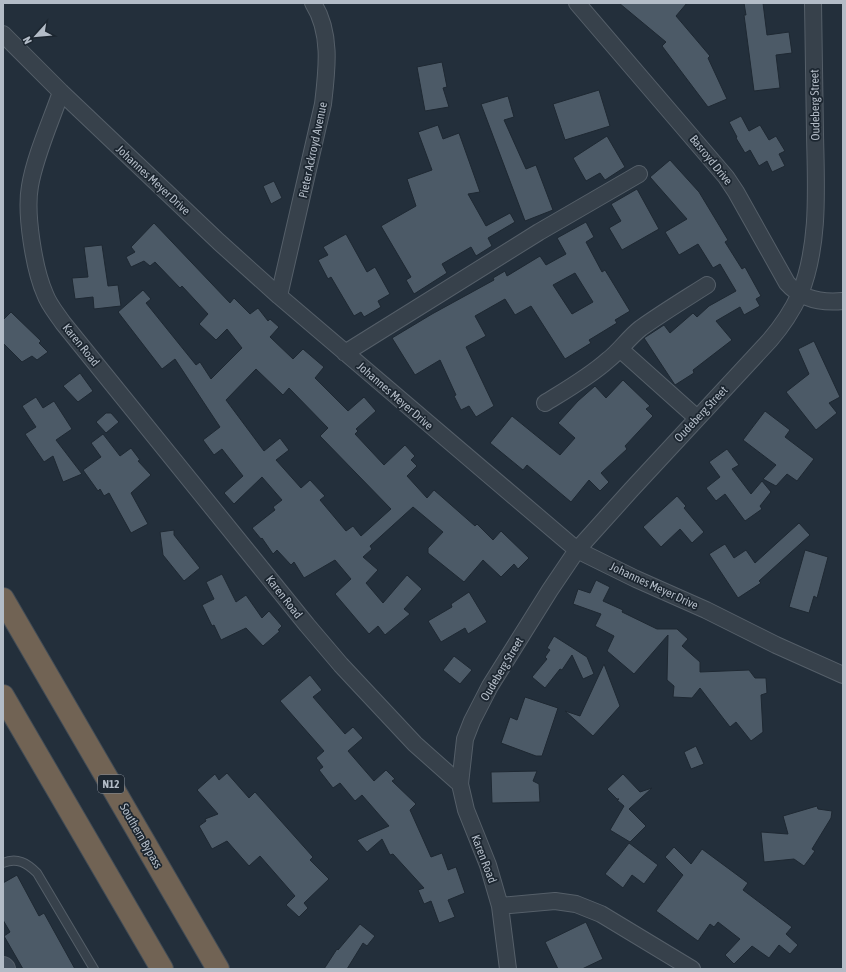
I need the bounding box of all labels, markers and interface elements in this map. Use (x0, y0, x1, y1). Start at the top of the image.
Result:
north arrow (16, 16, 56, 56)
text: N (20, 35, 34, 46)
street label: Oudeberg Street (807, 69, 823, 141)
street label: Pieter Ackroyd Avenue (296, 101, 330, 199)
street label: Basroyd Drive (687, 132, 735, 188)
street label: Johannes Meyer Drive (113, 142, 193, 218)
street label: Karen Road (60, 321, 102, 369)
street label: Johannes Meyer Drive (354, 359, 436, 433)
street label: Oudeberg Street (672, 383, 731, 445)
street label: Johannes Meyer Drive (608, 559, 700, 613)
street label: Karen Road (263, 573, 305, 621)
street label: Oudeberg Street (478, 634, 527, 703)
road number: N12 (98, 775, 124, 793)
street label: Southern Bypass (117, 801, 165, 871)
street label: Karen Road (468, 833, 500, 885)

